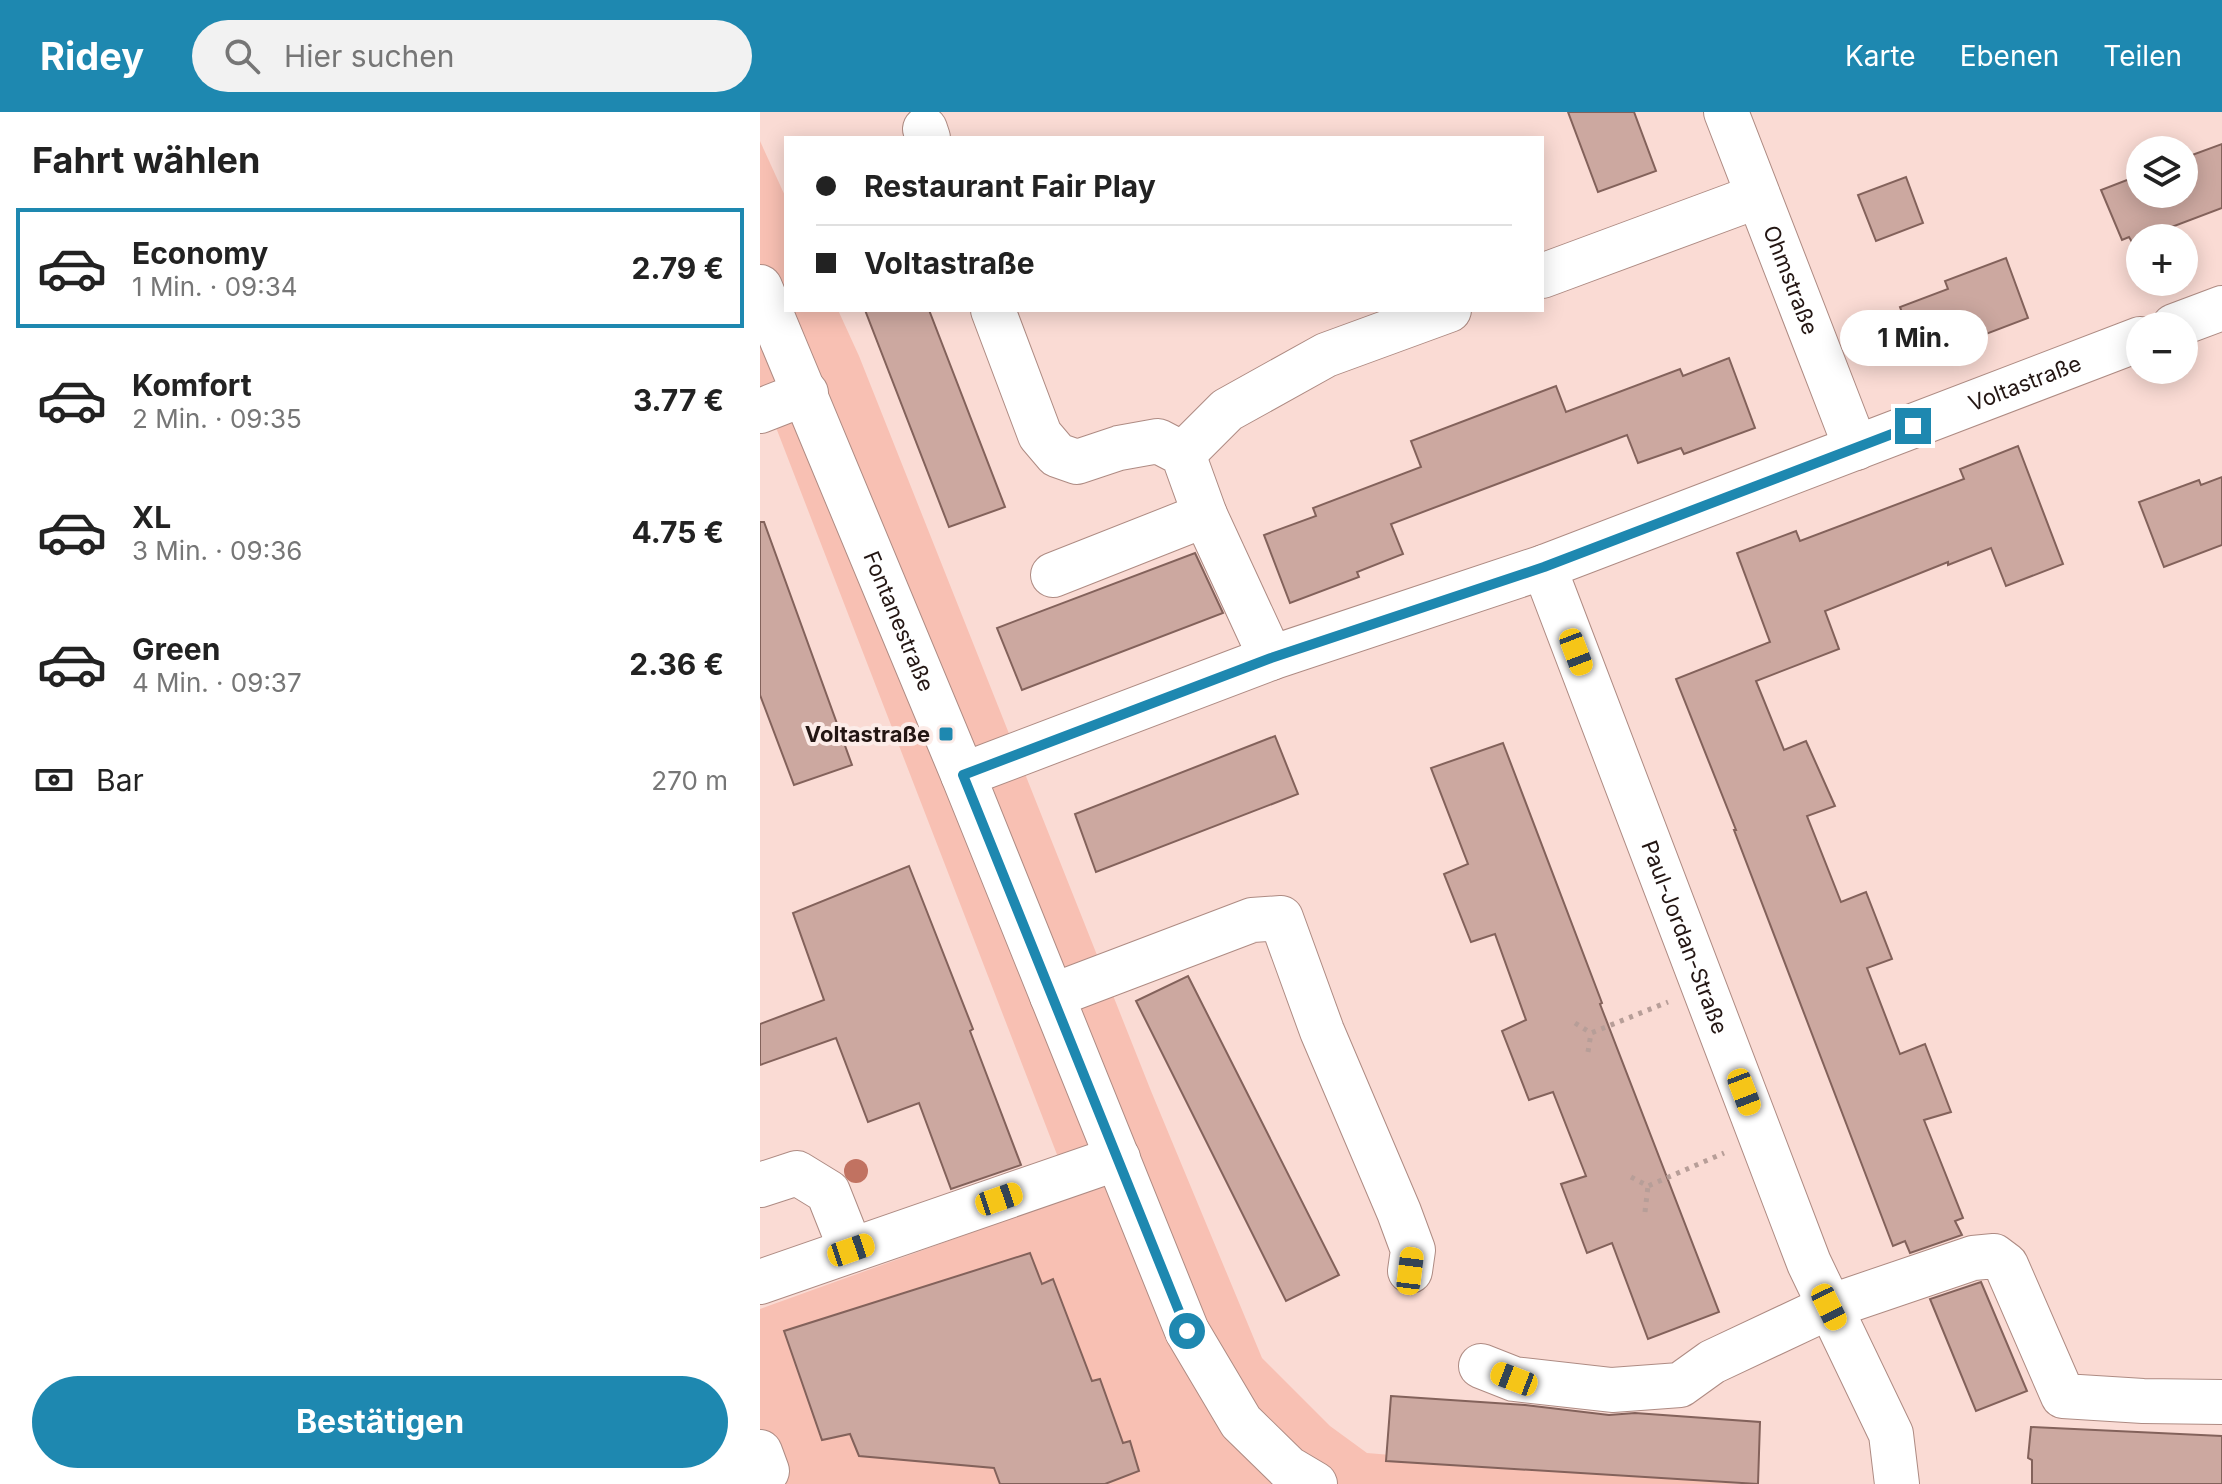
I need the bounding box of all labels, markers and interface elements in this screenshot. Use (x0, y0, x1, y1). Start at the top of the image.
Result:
search box (192, 20, 752, 92)
text: Ridey (40, 33, 144, 79)
icon: search (220, 34, 264, 78)
text: Hier suchen (284, 38, 455, 74)
text: Karte (1845, 39, 1916, 73)
text: Ebenen (1960, 39, 2059, 73)
text: Teilen (2103, 39, 2182, 73)
map controls (2126, 136, 2198, 384)
button: layers (2126, 136, 2198, 208)
text: Fahrt wählen (32, 138, 260, 182)
text: Restaurant Fair Play (864, 168, 1156, 204)
street label: Ohmstraße (1758, 222, 1824, 338)
button: + (2126, 224, 2198, 296)
icon: car (36, 232, 108, 304)
text: Economy (132, 235, 268, 271)
text: Voltastraße (864, 245, 1035, 281)
text: 2.79 € (632, 250, 724, 286)
text: 1 Min. · 09:34 (132, 271, 298, 302)
callout: 1 Min. (1839, 310, 1987, 366)
button: − (2126, 312, 2198, 384)
text: 1 Min. (1877, 322, 1951, 353)
street label: Voltastraße (1965, 350, 2085, 416)
icon: car (36, 364, 108, 436)
text: Komfort (132, 367, 252, 403)
text: 3.77 € (633, 382, 724, 418)
text: 2 Min. · 09:35 (132, 403, 302, 434)
route end (1895, 408, 1931, 444)
icon: car (36, 496, 108, 568)
text: XL (132, 499, 171, 535)
text: 4.75 € (631, 514, 724, 550)
text: 3 Min. · 09:36 (132, 535, 302, 566)
street label: Fontanestraße (858, 547, 940, 695)
car (1556, 625, 1596, 679)
icon: car (36, 628, 108, 700)
text: Green (132, 631, 220, 667)
text: 2.36 € (629, 646, 724, 682)
text: 4 Min. · 09:37 (132, 667, 302, 698)
place label: Voltastraße (805, 721, 930, 747)
marker: Voltastraße (937, 725, 955, 743)
icon: cash (32, 758, 76, 802)
text: Bar (96, 762, 144, 798)
text: 270 m (651, 765, 728, 796)
street label: Paul-Jordan-Straße (1636, 837, 1734, 1037)
car (1724, 1065, 1764, 1119)
car (972, 1180, 1026, 1218)
car (824, 1231, 878, 1269)
car (1395, 1246, 1425, 1296)
car (1808, 1280, 1850, 1334)
route start (1169, 1313, 1205, 1349)
car (1487, 1359, 1541, 1399)
button: Bestätigen (32, 1376, 728, 1468)

